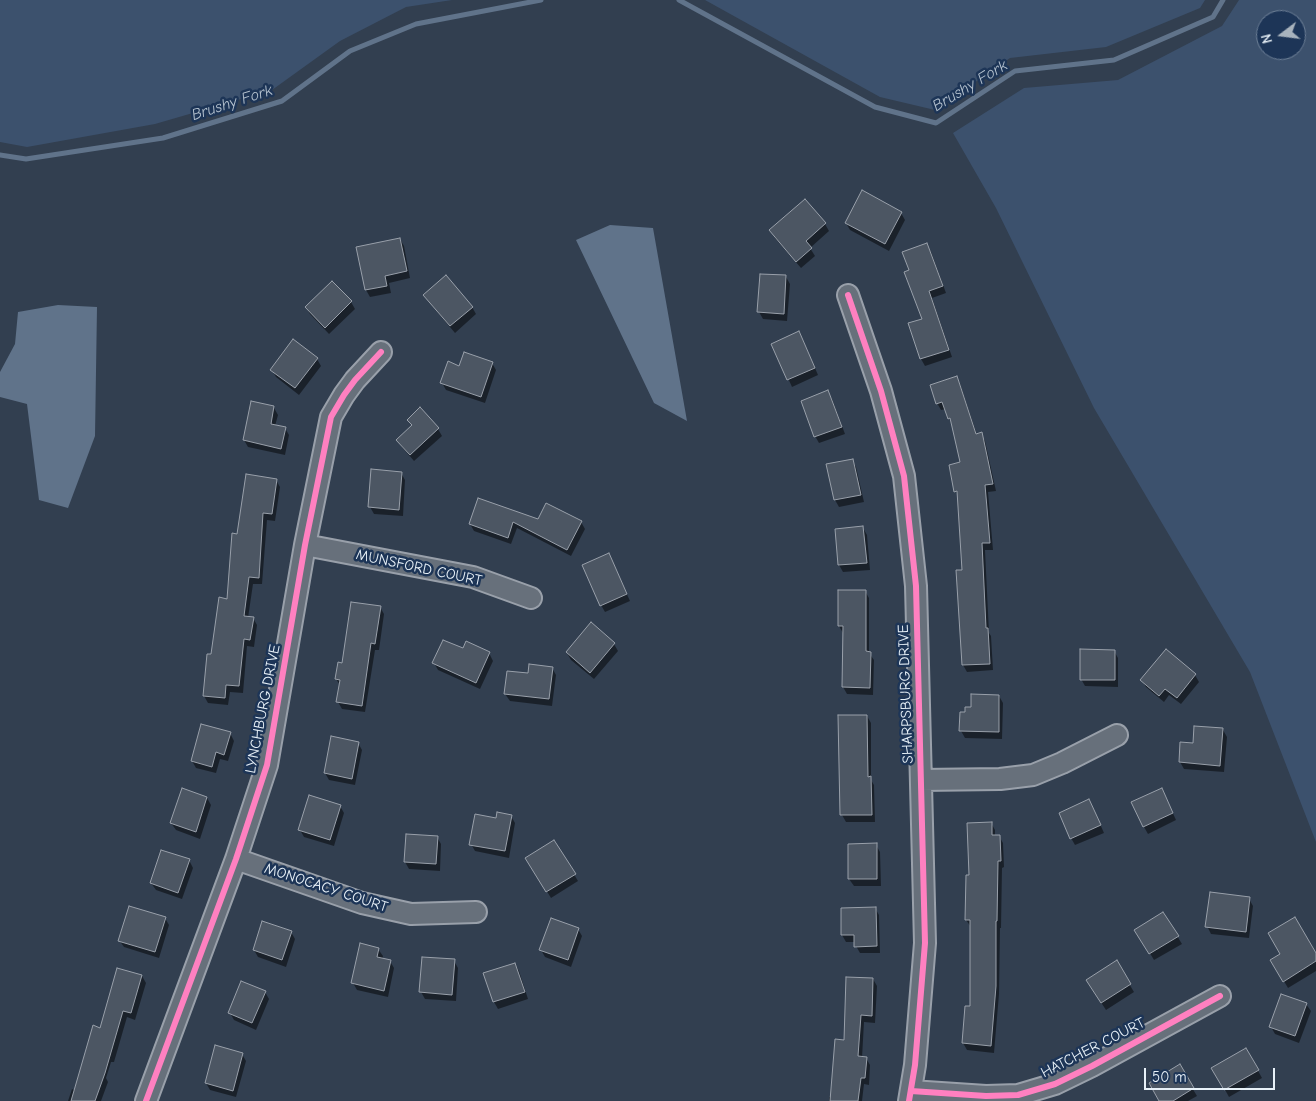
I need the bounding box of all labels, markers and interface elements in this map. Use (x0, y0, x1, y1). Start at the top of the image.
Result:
north arrow (1256, 10, 1306, 60)
text: N (1258, 32, 1276, 45)
water label: Brushy Fork (929, 56, 1011, 116)
water label: Brushy Fork (189, 81, 275, 125)
street label: MUNSFORD COURT (354, 546, 484, 590)
street label: SHARPSBURG DRIVE (895, 624, 917, 764)
street label: LYNCHBURG DRIVE (242, 643, 284, 775)
street label: MONOCACY COURT (262, 860, 390, 916)
street label: HATCHER COURT (1038, 1014, 1148, 1082)
scale bar (1146, 1058, 1277, 1090)
text: 50 m (1152, 1068, 1187, 1086)

